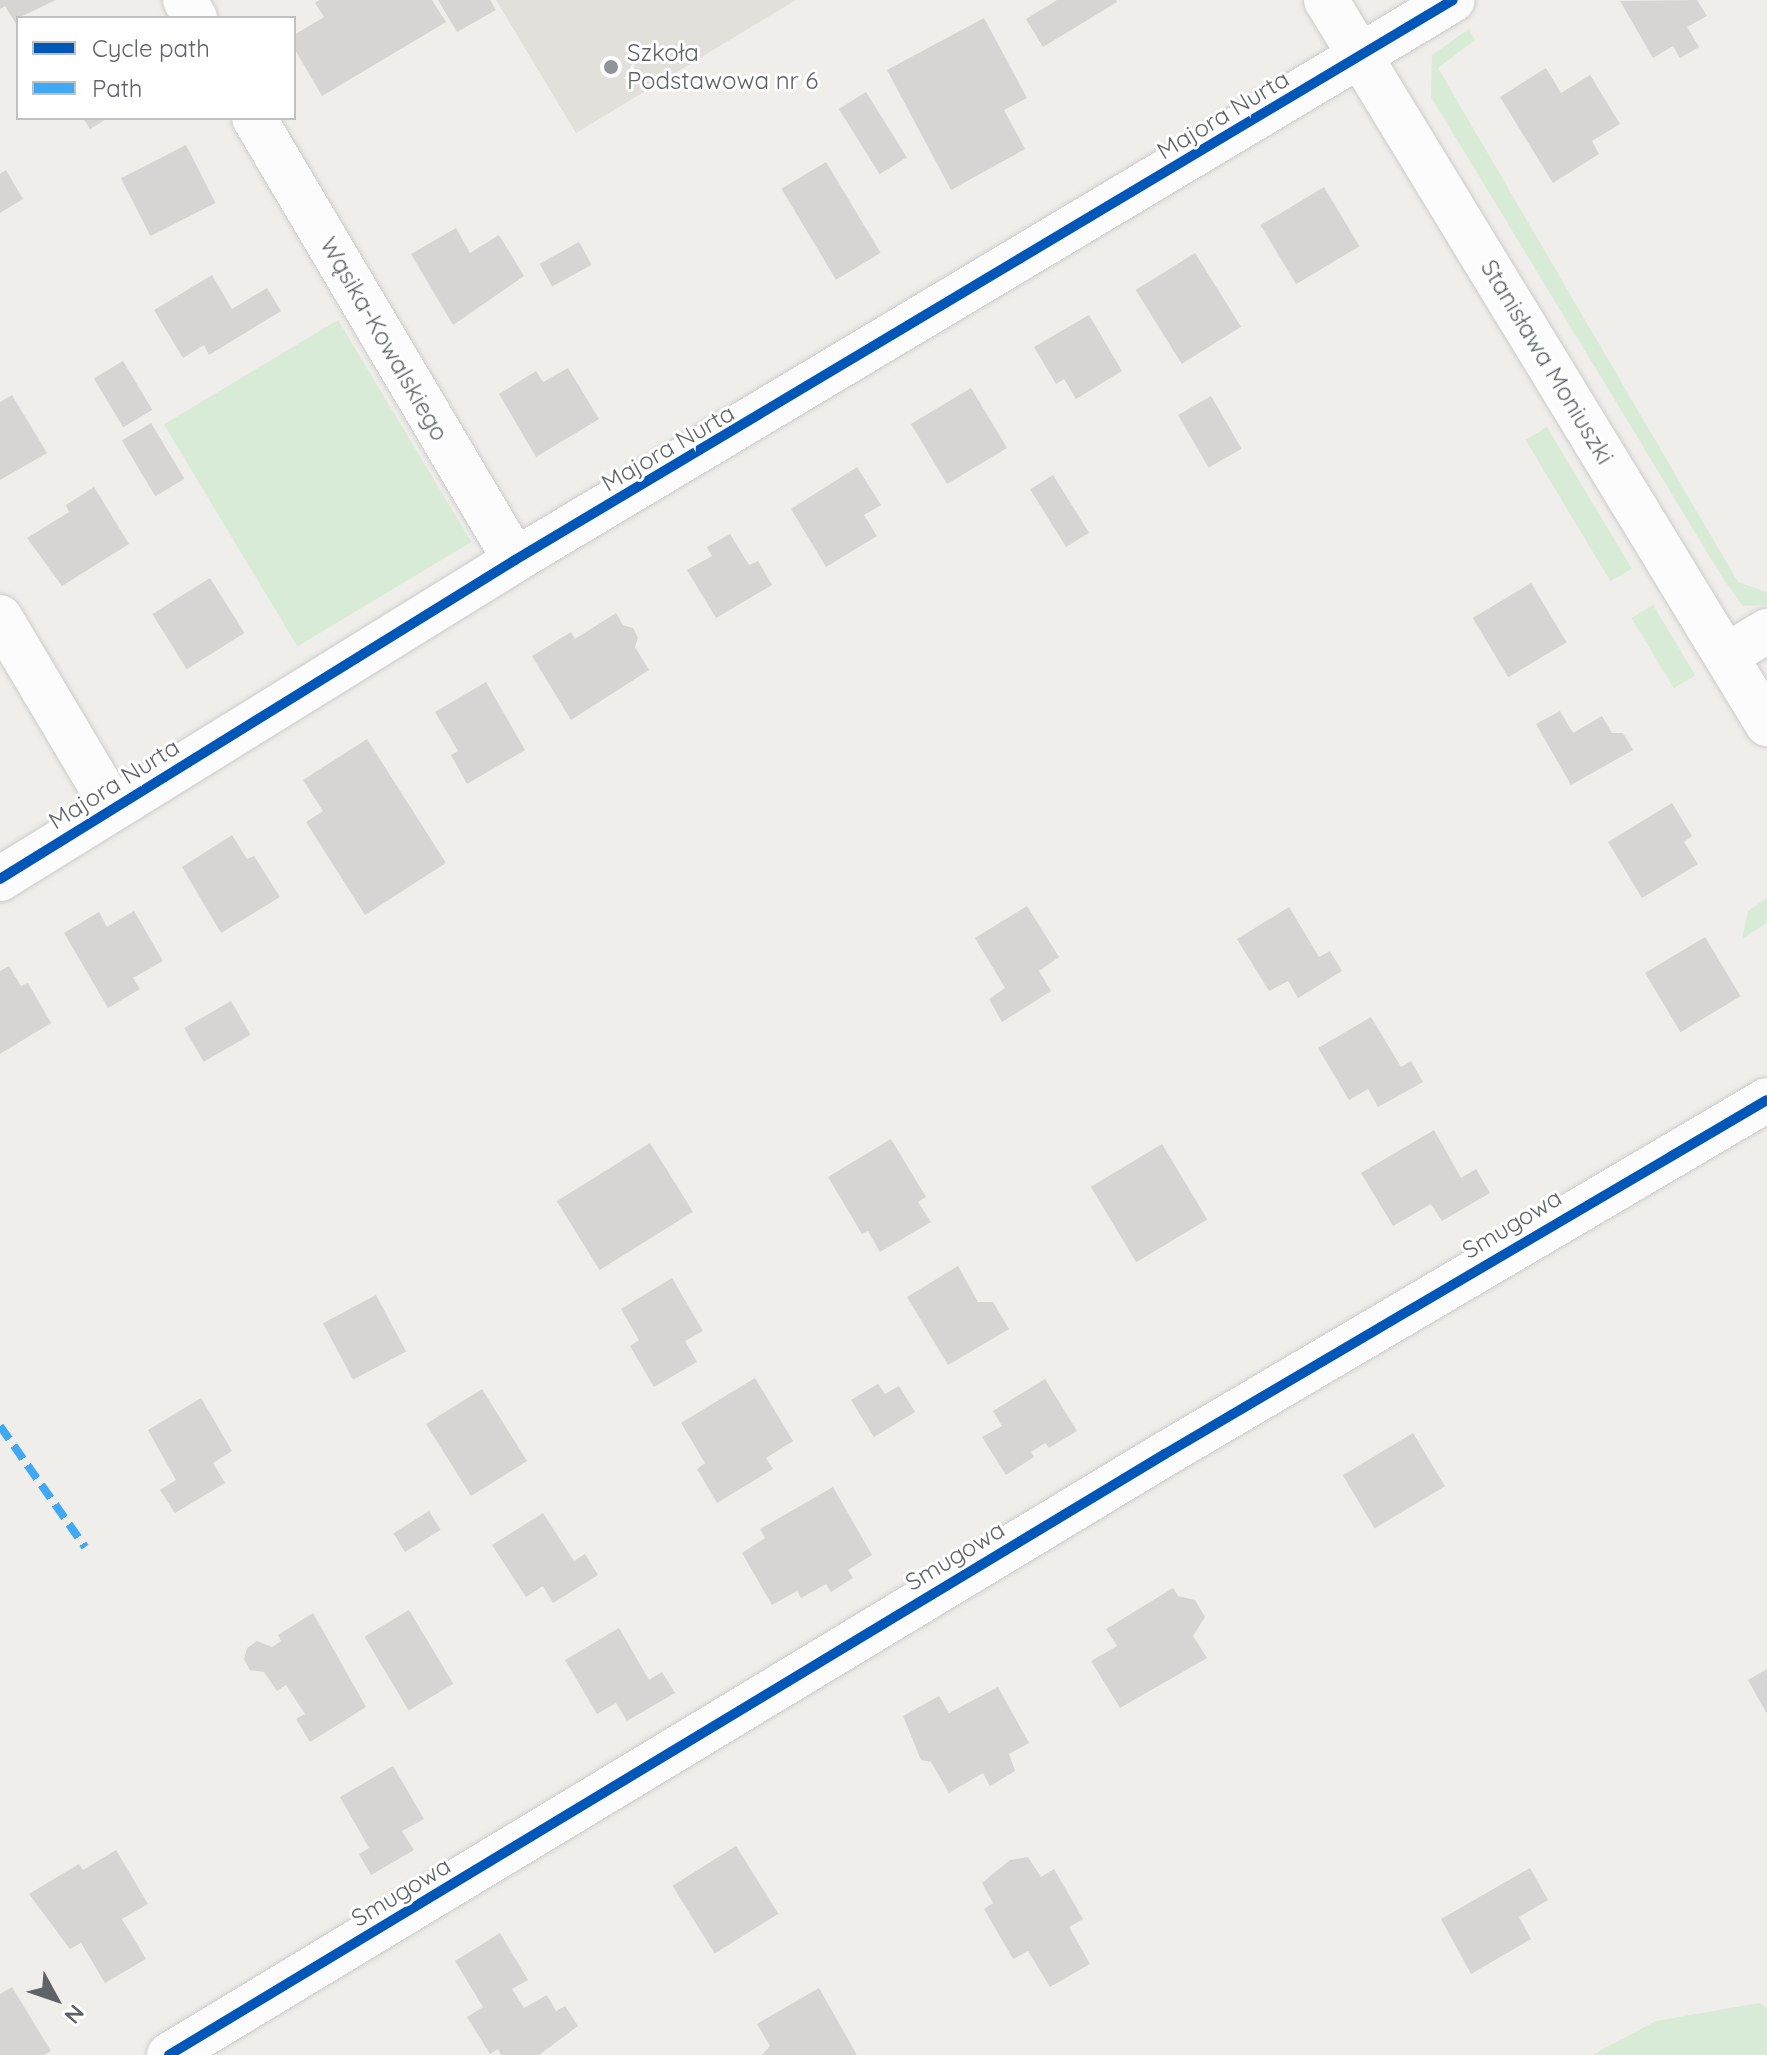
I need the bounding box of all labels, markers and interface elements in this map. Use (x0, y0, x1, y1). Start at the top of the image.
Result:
legend (16, 16, 296, 120)
text: Cycle path (92, 33, 210, 63)
place label: Szkoła Podstawowa nr 6 (627, 39, 818, 95)
marker: Szkoła Podstawowa nr 6 (602, 58, 620, 76)
street label: Majora Nurta (1152, 64, 1294, 166)
text: Path (92, 73, 143, 103)
street label: Wąsika-Kowalskiego (314, 232, 454, 446)
street label: Stanisława Moniuszki (1475, 255, 1619, 469)
street label: Majora Nurta (597, 398, 739, 498)
street label: Majora Nurta (43, 732, 185, 836)
street label: Smugowa (1457, 1183, 1567, 1265)
street label: Smugowa (900, 1515, 1010, 1597)
street label: Smugowa (346, 1851, 456, 1933)
north arrow (16, 1959, 96, 2039)
text: N (58, 1999, 90, 2030)

